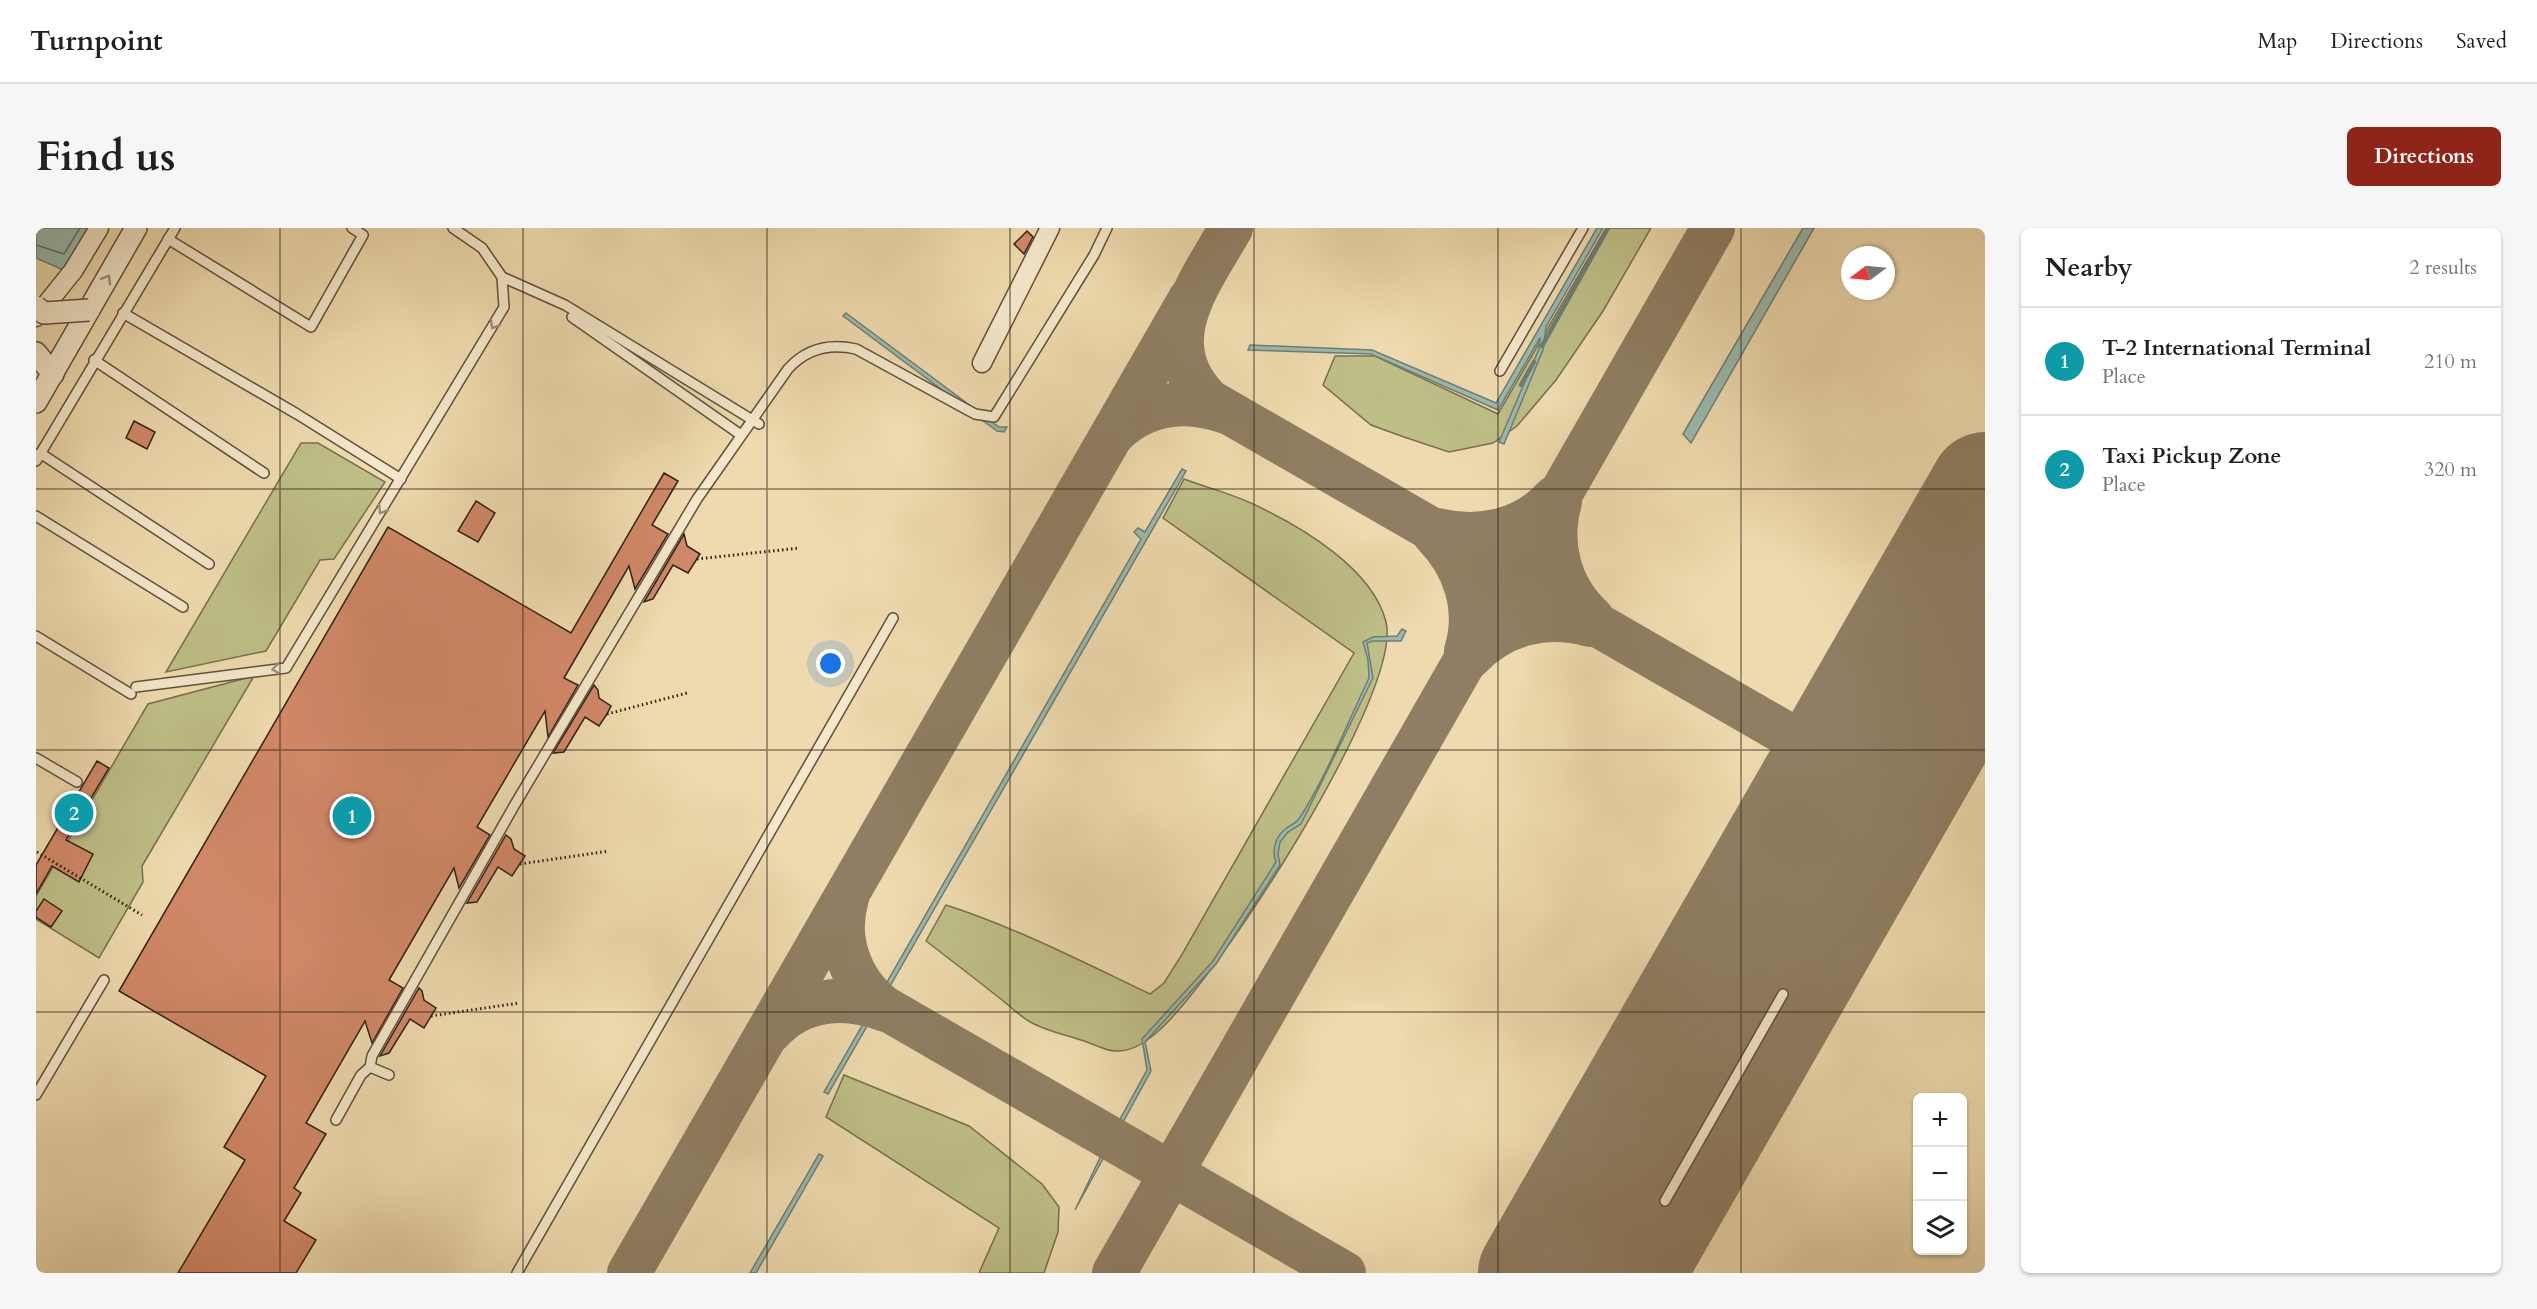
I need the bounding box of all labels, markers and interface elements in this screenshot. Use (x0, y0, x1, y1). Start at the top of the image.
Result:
text: Turnpoint (30, 22, 163, 60)
text: Map (2257, 27, 2297, 56)
text: Directions (2330, 27, 2423, 56)
text: Saved (2456, 27, 2507, 56)
button: Directions (2347, 127, 2501, 186)
text: Find us (36, 128, 176, 185)
north arrow (1841, 246, 1895, 300)
text: Nearby (2045, 250, 2133, 285)
text: 2 results (2409, 254, 2477, 281)
one-way arrow (100, 274, 111, 285)
one-way arrow (489, 319, 501, 329)
text: T-2 International Terminal (2102, 333, 2371, 363)
text: 1 (2059, 348, 2070, 375)
text: 210 m (2424, 348, 2477, 375)
text: Place (2102, 363, 2146, 390)
text: Taxi Pickup Zone (2102, 441, 2281, 471)
text: 2 (2059, 456, 2070, 483)
text: 320 m (2424, 456, 2477, 483)
text: Place (2102, 471, 2146, 498)
one-way arrow (378, 504, 390, 514)
your location (816, 649, 845, 678)
one-way arrow (271, 662, 280, 674)
pin: 2 (54, 790, 93, 836)
pin: 1 (332, 794, 372, 838)
map controls (1913, 1093, 1967, 1255)
button: + (1913, 1093, 1967, 1147)
button: − (1913, 1147, 1967, 1201)
button: layers (1913, 1201, 1967, 1255)

